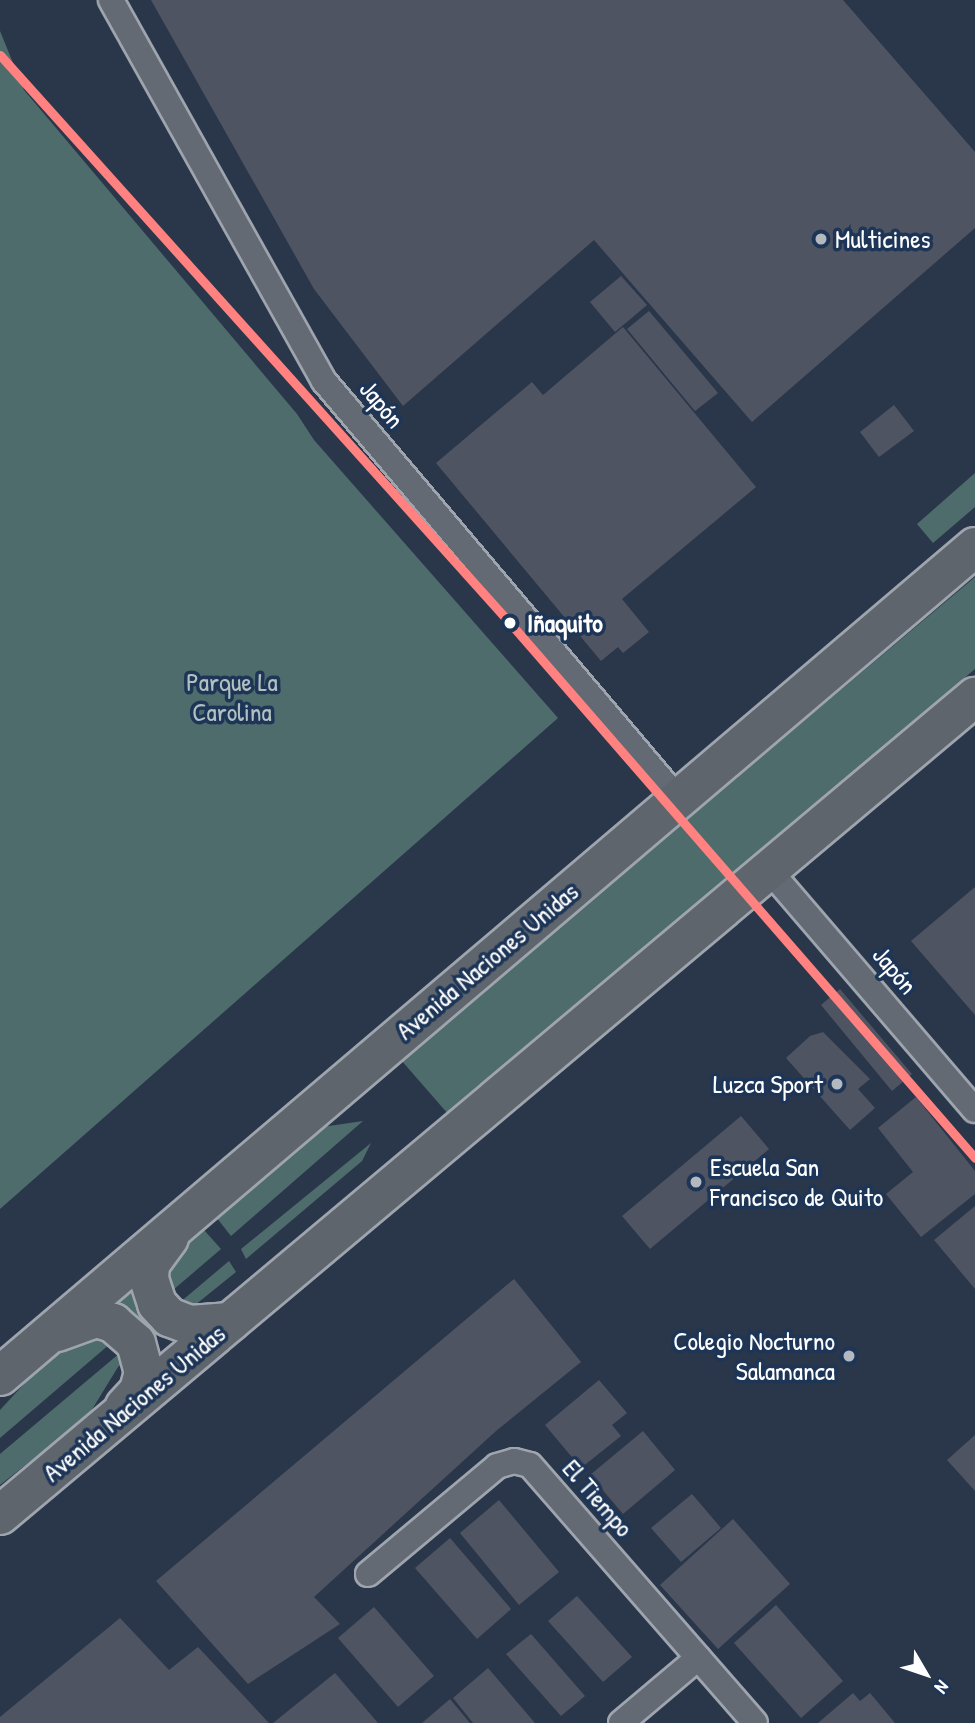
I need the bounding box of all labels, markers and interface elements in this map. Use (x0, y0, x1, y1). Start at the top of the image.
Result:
place label: Multicines (835, 223, 931, 255)
marker: Multicines (813, 231, 829, 247)
street label: Japón (353, 374, 411, 434)
place label: Iñaquito (527, 607, 603, 639)
marker: Iñaquito (499, 612, 521, 634)
park label: Parque La Carolina (186, 666, 278, 728)
street label: Avenida Naciones Unidas (390, 876, 584, 1046)
street label: Japón (866, 940, 924, 1000)
place label: Luzca Sport (713, 1068, 823, 1100)
marker: Luzca Sport (829, 1076, 845, 1092)
place label: Escuela San Francisco de Quito (710, 1151, 883, 1212)
marker: Escuela San Francisco de Quito (688, 1174, 704, 1190)
street label: Avenida Naciones Unidas (37, 1318, 231, 1488)
place label: Colegio Nocturno Salamanca (673, 1325, 835, 1386)
marker: Colegio Nocturno Salamanca (841, 1348, 857, 1364)
street label: El Tiempo (556, 1453, 640, 1543)
north arrow (891, 1639, 961, 1709)
text: N (929, 1675, 956, 1699)

